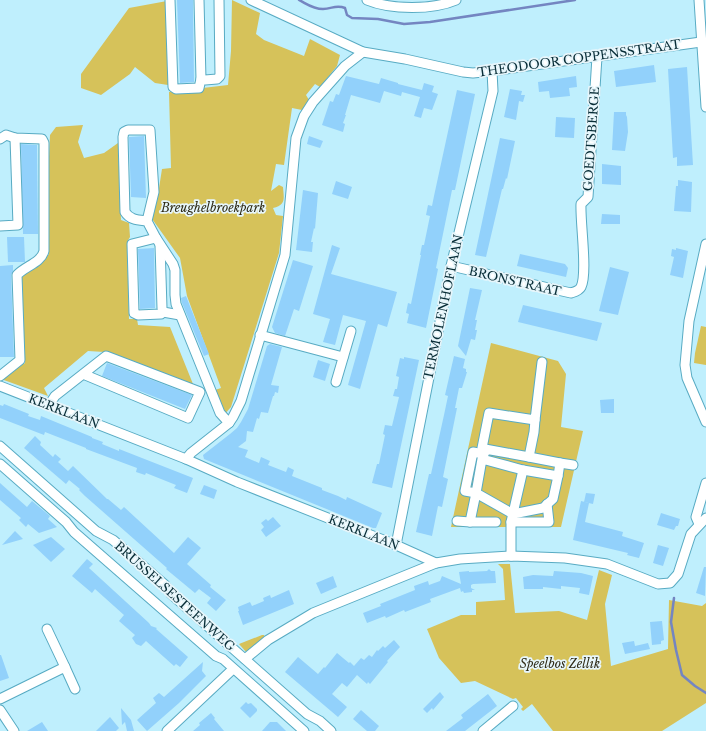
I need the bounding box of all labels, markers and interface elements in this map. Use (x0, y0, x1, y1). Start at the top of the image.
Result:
street label: THEODOOR COPPENSSTRAAT (477, 36, 682, 80)
street label: GOEDTSBERGE (580, 86, 602, 192)
park label: Breughelbroekpark (160, 200, 265, 215)
street label: TERMOLENHOFLAAN (420, 233, 466, 381)
street label: BRONSTRAAT (467, 263, 563, 299)
street label: KERKLAAN (26, 391, 102, 431)
street label: KERKLAAN (326, 511, 402, 553)
street label: BRUSSELSESTEENWEG (112, 538, 239, 654)
park label: Speelbos Zellik (520, 656, 600, 671)

